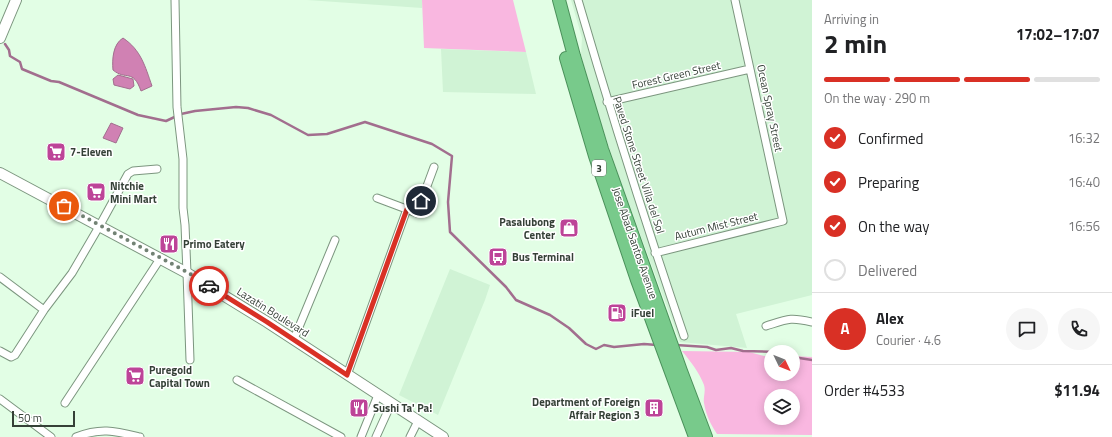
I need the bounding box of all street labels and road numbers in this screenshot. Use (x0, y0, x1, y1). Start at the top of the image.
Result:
street label: Forest Green Street (630, 57, 722, 93)
street label: Ocean Spray Street (753, 63, 787, 153)
street label: Paved Stone Street Villa del Sol (609, 94, 669, 236)
road number: 3 (592, 160, 606, 176)
street label: Jose Abad Santos Avenue (608, 185, 662, 301)
street label: Autum Mist Street (673, 208, 759, 244)
street label: Lazatin Boulevard (234, 283, 312, 341)

